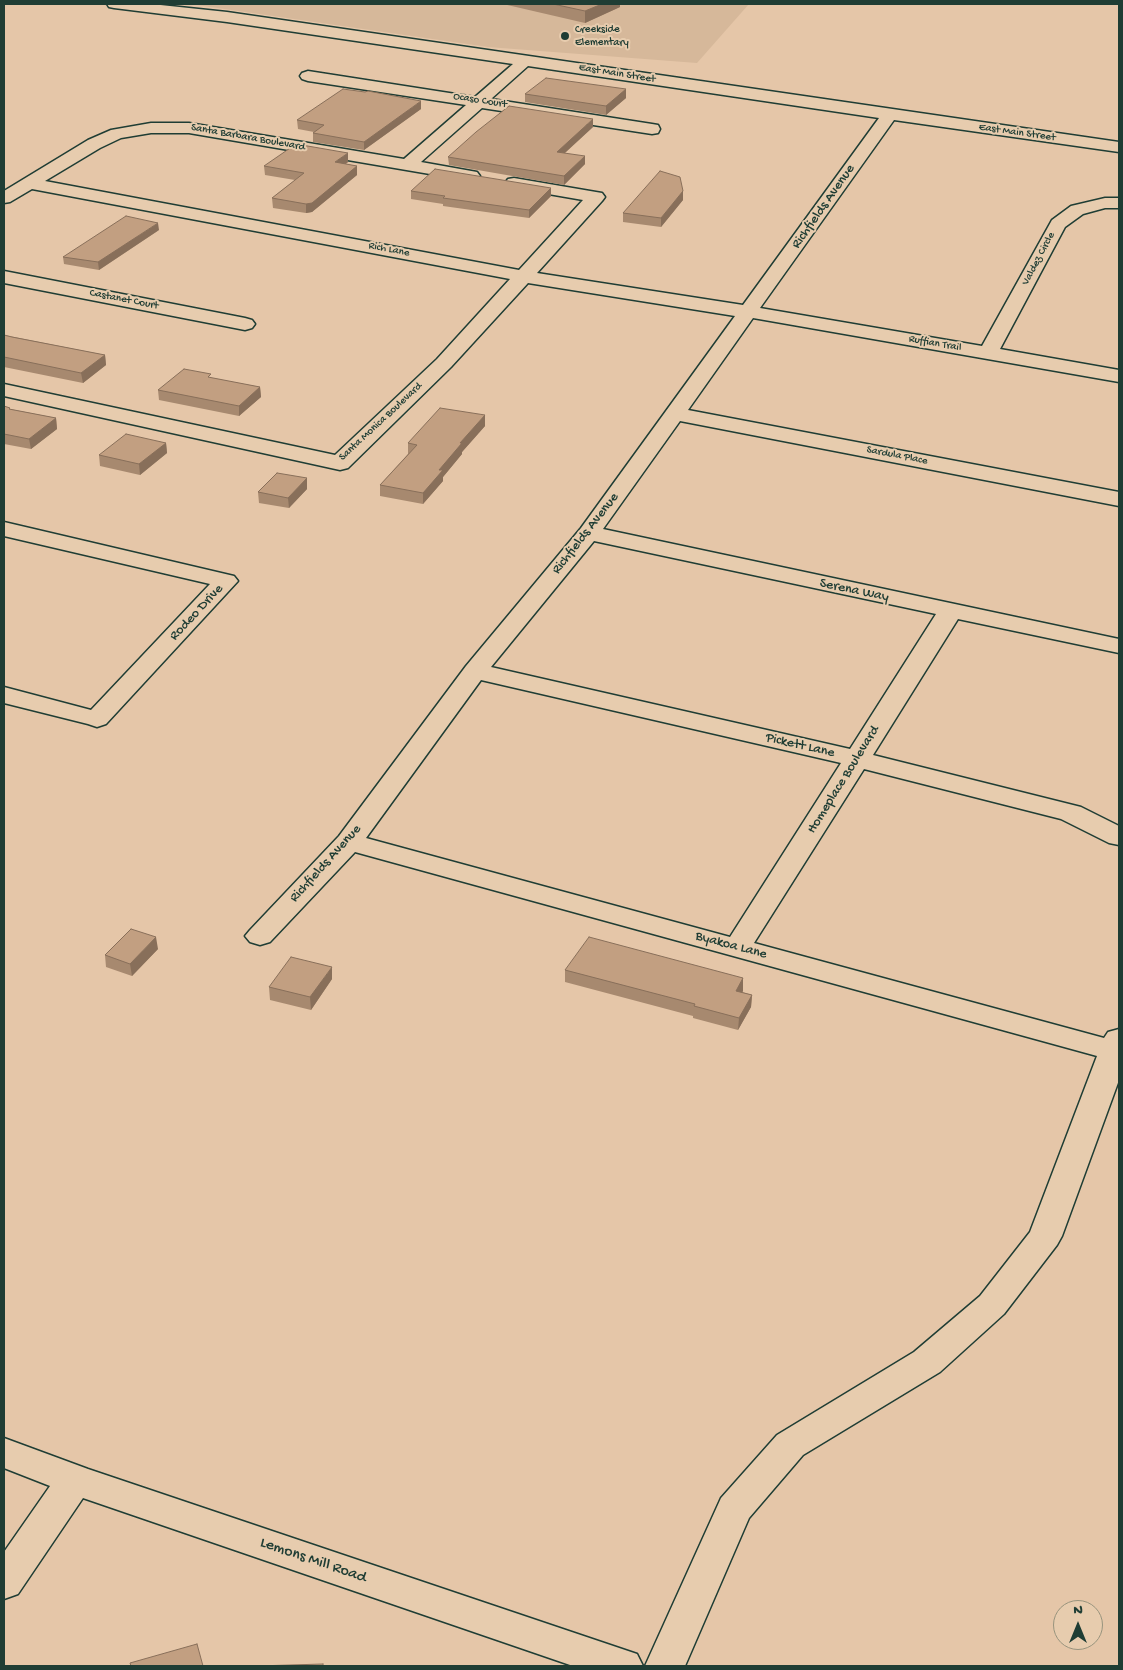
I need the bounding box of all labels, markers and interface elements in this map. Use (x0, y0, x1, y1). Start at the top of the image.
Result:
place label: Creekside Elementary (575, 23, 629, 49)
marker: Creekside Elementary (559, 30, 571, 42)
street label: East Main Street (578, 61, 656, 87)
street label: Ocaso Court (452, 90, 508, 112)
street label: Santa Barbara Boulevard (190, 121, 306, 155)
street label: East Main Street (978, 121, 1056, 145)
street label: Richfields Avenue (789, 162, 859, 252)
street label: Valdez Circle (1019, 230, 1059, 288)
street label: Rich Lane (367, 240, 411, 260)
street label: Castanet Court (88, 287, 160, 313)
street label: Ruffian Trail (908, 333, 962, 355)
street label: Santa Monica Boulevard (337, 380, 425, 464)
street label: Sardula Place (865, 444, 929, 468)
street label: Richfields Avenue (549, 490, 623, 578)
street label: Serena Way (818, 575, 890, 607)
street label: Rodeo Drive (167, 581, 227, 645)
street label: Homeplace Boulevard (804, 723, 884, 837)
street label: Pickett Lane (764, 730, 836, 762)
street label: Richfields Avenue (287, 822, 365, 906)
street label: Byakoa Lane (693, 928, 769, 964)
street label: Lemons Mill Road (257, 1534, 369, 1588)
north arrow (1053, 1600, 1103, 1650)
text: N (1073, 1602, 1083, 1619)

